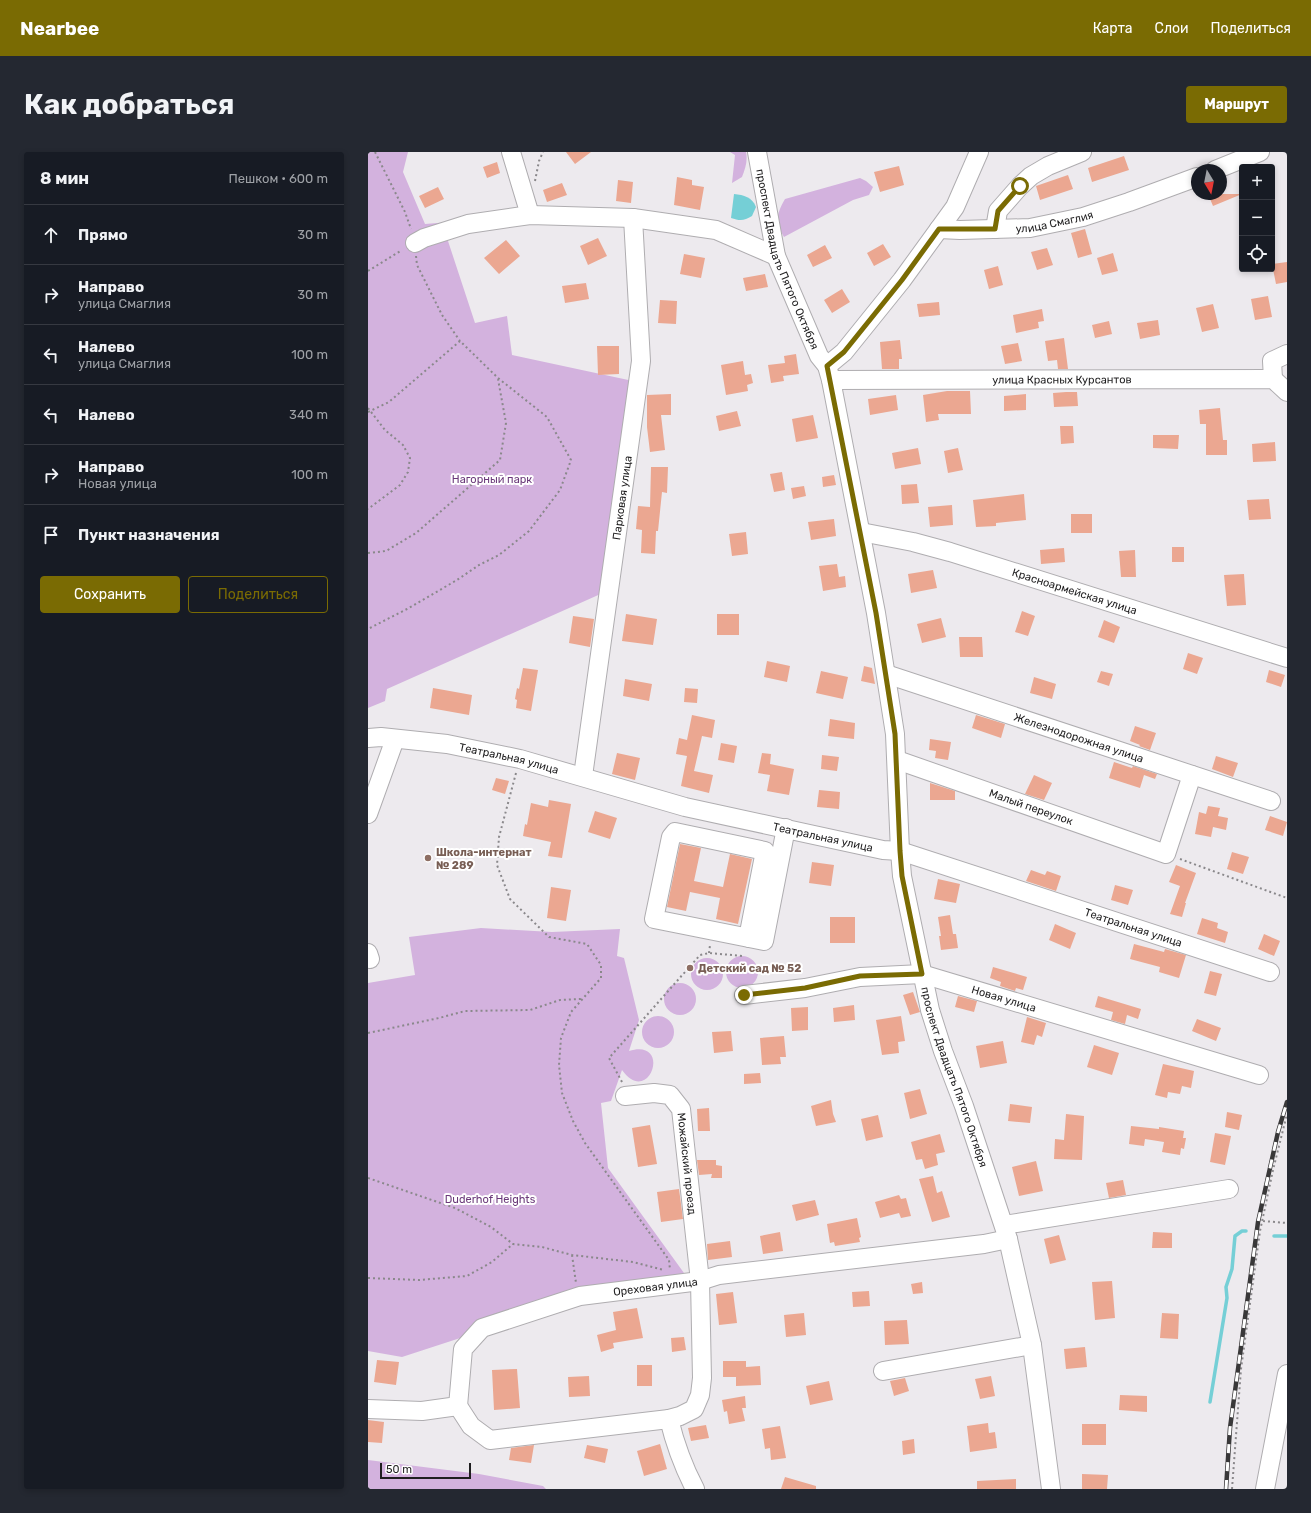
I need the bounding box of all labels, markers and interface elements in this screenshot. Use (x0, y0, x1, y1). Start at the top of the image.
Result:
text: Nearbee (20, 17, 99, 40)
text: Карта (1093, 20, 1133, 37)
text: Слои (1155, 20, 1189, 37)
text: Поделиться (1211, 20, 1291, 37)
button: Маршрут (1186, 86, 1287, 123)
text: Как добраться (24, 88, 234, 121)
north arrow (1191, 164, 1227, 200)
map controls (1239, 164, 1275, 272)
button: + (1239, 164, 1275, 200)
text: 8 мин (40, 168, 89, 188)
street label: проспект Двадцать Пятого Октября (753, 168, 821, 351)
text: Пешком · 600 m (228, 171, 328, 186)
route start (1011, 177, 1029, 195)
button: − (1239, 200, 1275, 236)
street label: улица Смаглия (1015, 208, 1095, 235)
icon: ahead (40, 224, 62, 246)
text: Прямо (78, 226, 128, 244)
text: 30 m (297, 227, 328, 242)
button: locate (1239, 236, 1275, 272)
text: Направо (78, 278, 144, 296)
icon: right (40, 284, 62, 306)
text: 30 m (297, 287, 328, 302)
text: улица Смаглия (78, 296, 171, 311)
text: Налево (78, 338, 135, 356)
icon: left (40, 344, 62, 366)
text: 100 m (291, 347, 328, 362)
text: улица Смаглия (78, 356, 171, 371)
street label: улица Красных Курсантов (992, 373, 1132, 387)
icon: left (40, 404, 62, 426)
text: Налево (78, 406, 135, 424)
text: 340 m (289, 407, 328, 422)
street label: Парковая улица (610, 455, 635, 541)
text: Направо (78, 458, 144, 476)
icon: right (40, 464, 62, 486)
text: 100 m (291, 467, 328, 482)
park label: Нагорный парк (452, 473, 532, 486)
text: Новая улица (78, 476, 157, 491)
icon: arrive (40, 524, 62, 546)
text: Пункт назначения (78, 526, 220, 544)
street label: Красноармейская улица (1010, 566, 1139, 617)
button: Сохранить (40, 576, 180, 613)
button: Поделиться (188, 576, 328, 613)
street label: Железнодорожная улица (1012, 711, 1145, 766)
street label: Театральная улица (458, 741, 560, 777)
street label: Малый переулок (987, 787, 1075, 828)
street label: Театральная улица (772, 820, 874, 855)
place label: Школа-интернат № 289 (436, 846, 532, 872)
marker: Школа-интернат № 289 (423, 853, 433, 863)
street label: Театральная улица (1083, 906, 1184, 950)
place label: Детский сад № 52 (698, 962, 801, 975)
marker: Детский сад № 52 (685, 963, 695, 973)
street label: Новая улица (970, 983, 1038, 1015)
route end (735, 986, 753, 1004)
street label: проспект Двадцать Пятого Октября (918, 986, 990, 1169)
street label: Можайский проезд (674, 1112, 699, 1216)
park label: Duderhof Heights (445, 1193, 536, 1206)
street label: Ореховая улица (612, 1275, 698, 1299)
scale bar (380, 1461, 471, 1480)
text: 50 m (386, 1463, 412, 1476)

